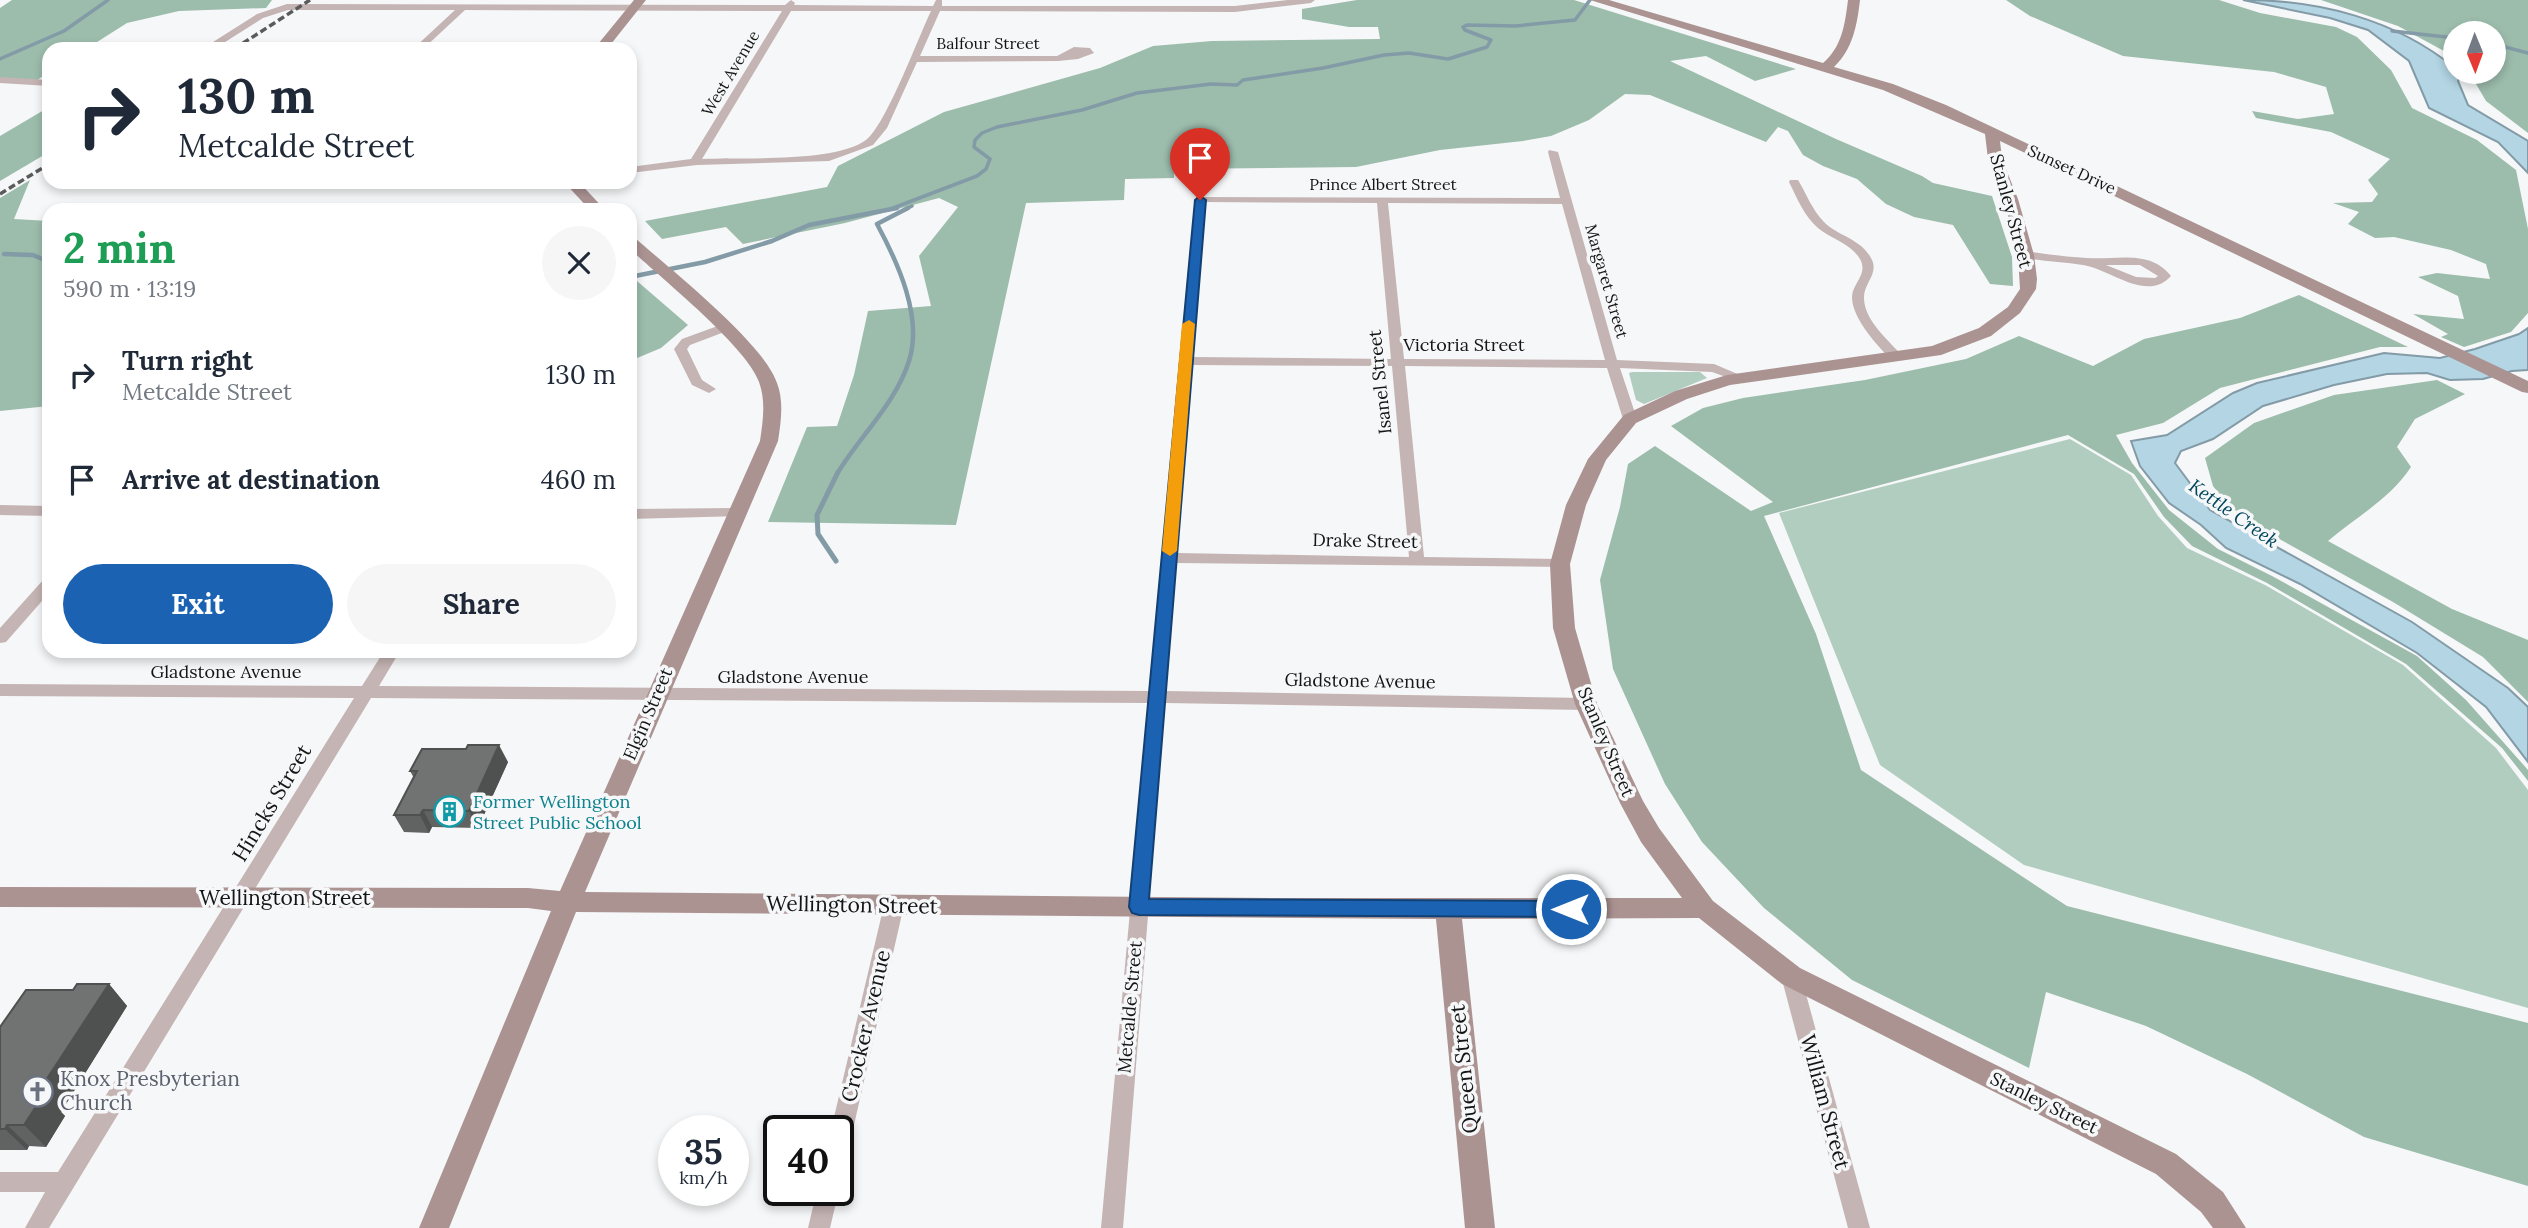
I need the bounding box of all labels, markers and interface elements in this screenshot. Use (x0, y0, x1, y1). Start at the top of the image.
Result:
north arrow (2443, 21, 2506, 84)
map controls (2443, 21, 2506, 84)
street label: West Avenue (697, 26, 763, 119)
street label: Balfour Street (936, 33, 1040, 53)
text: 130 m (178, 64, 314, 126)
icon: right (63, 70, 154, 161)
text: Metcalde Street (178, 125, 414, 166)
pin (1170, 128, 1230, 200)
icon: arrive (1181, 139, 1219, 177)
street label: Sunset Drive (2025, 140, 2119, 198)
street label: Stanley Street (1985, 151, 2038, 270)
street label: Prince Albert Street (1309, 174, 1457, 194)
text: 2 min (63, 221, 176, 275)
street label: Margaret Street (1581, 222, 1633, 341)
button: close (542, 226, 616, 300)
text: 590 m · 13:19 (63, 274, 196, 303)
street label: Isanel Street (1363, 329, 1396, 435)
street label: Victoria Street (1402, 333, 1525, 356)
text: Turn right (122, 344, 253, 377)
icon: right (63, 356, 101, 394)
text: 130 m (546, 358, 616, 391)
text: Metcalde Street (122, 377, 292, 406)
icon: arrive (63, 461, 101, 499)
text: Arrive at destination (122, 463, 380, 496)
text: 460 m (541, 463, 616, 496)
water label: Kettle Creek (2185, 473, 2284, 553)
street label: Drake Street (1312, 528, 1418, 553)
button: Exit (63, 564, 333, 644)
button: Share (347, 564, 616, 644)
street label: Gladstone Avenue (151, 660, 302, 683)
street label: Elgin Street (618, 664, 677, 764)
street label: Gladstone Avenue (718, 665, 869, 688)
street label: Gladstone Avenue (1284, 668, 1436, 693)
street label: Stanley Street (1573, 683, 1640, 800)
street label: Hincks Street (226, 738, 318, 866)
place label: Former Wellington Street Public School (473, 790, 642, 834)
building icon: Former Wellington Street Public School (433, 795, 467, 829)
position arrow (1534, 872, 1608, 946)
street label: Wellington Street (199, 884, 372, 911)
street label: Wellington Street (766, 890, 939, 920)
street label: Metcalde Street (1112, 940, 1147, 1074)
street label: Crocker Avenue (835, 947, 896, 1105)
street label: Queen Street (1443, 1002, 1484, 1135)
street label: William Street (1795, 1032, 1857, 1173)
place label: Knox Presbyterian Church (60, 1065, 240, 1116)
street label: Stanley Street (1987, 1067, 2102, 1139)
church icon: Knox Presbyterian Church (20, 1074, 54, 1108)
speed limit sign: 40 (763, 1115, 854, 1206)
text: 35 (684, 1129, 723, 1174)
text: km/h (679, 1166, 728, 1189)

